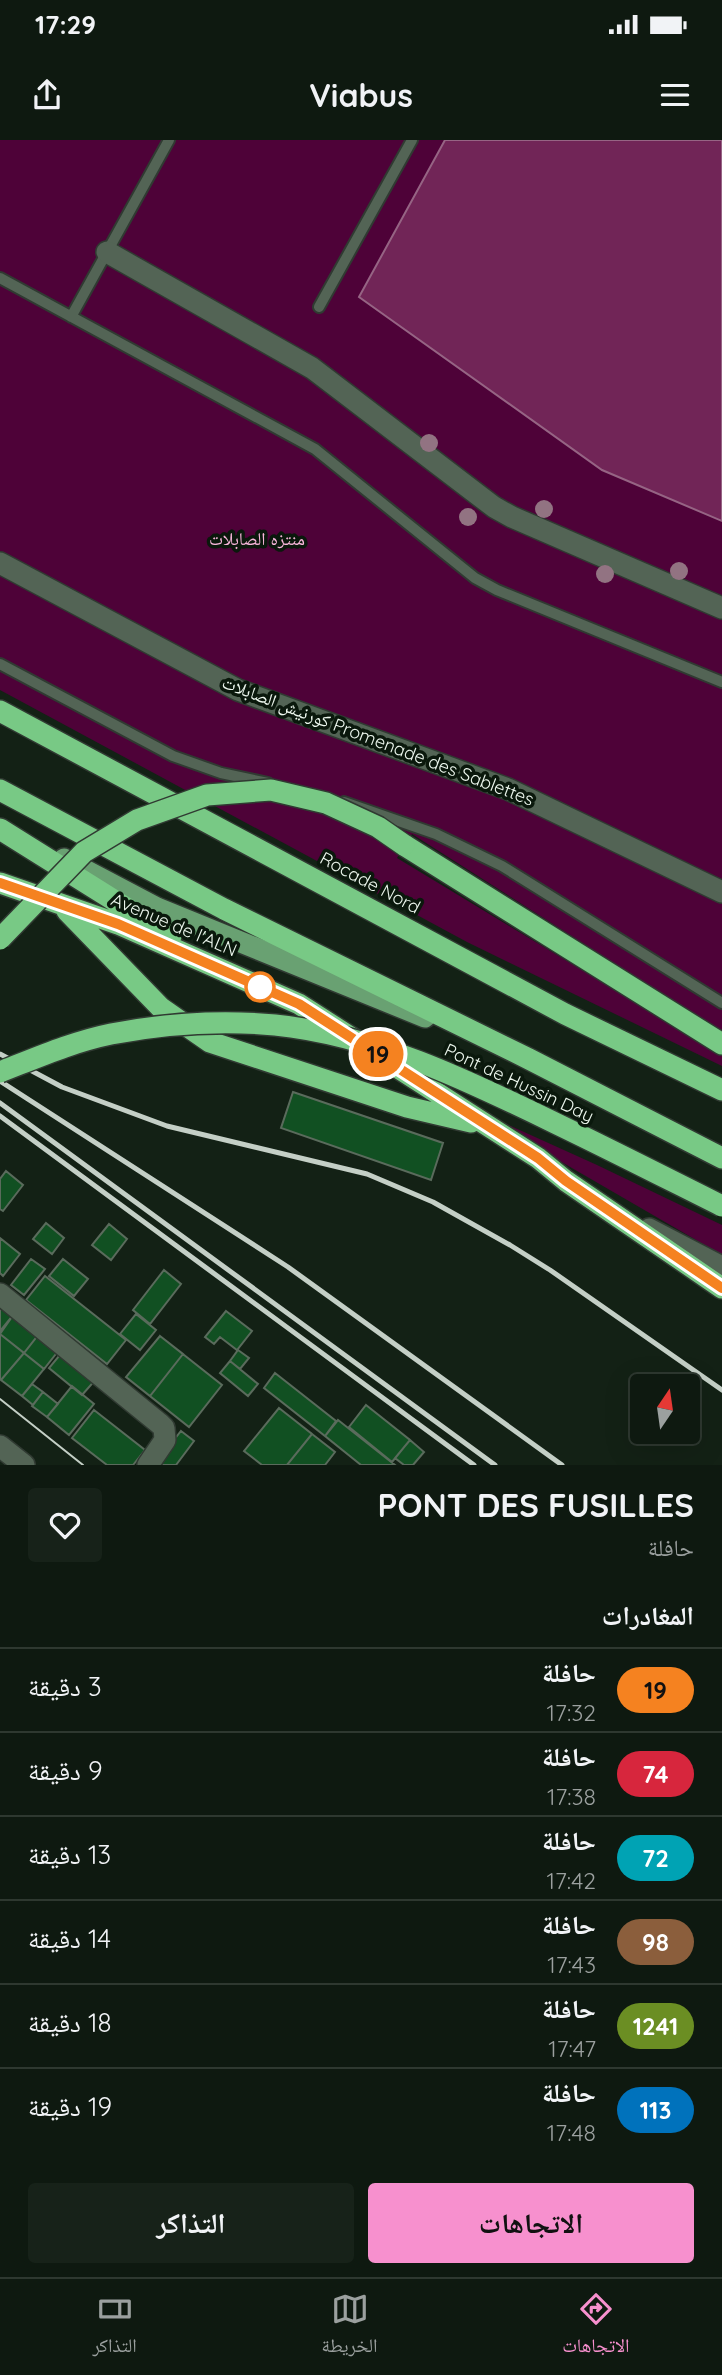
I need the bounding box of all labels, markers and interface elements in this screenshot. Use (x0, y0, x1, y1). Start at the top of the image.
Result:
text: 17:29 (35, 8, 96, 41)
text: Viabus (309, 75, 413, 115)
icon: share (28, 76, 66, 114)
icon: menu (656, 76, 694, 114)
park label: منتزه الصابلات (209, 527, 305, 550)
street label: كورنيش الصابلات Promenade des Sablettes (219, 670, 537, 811)
street label: Rocade Nord (316, 846, 424, 919)
street label: Avenue de l'ALN (108, 888, 241, 961)
unlabelled marker (245, 972, 275, 1002)
line badge: 19 (346, 1031, 410, 1077)
street label: Pont de Hussin Day (441, 1038, 598, 1127)
text: 19 (367, 1039, 389, 1069)
north arrow (630, 1374, 700, 1444)
map controls (630, 1374, 700, 1444)
text: PONT DES FUSILLES (378, 1484, 694, 1525)
button: heart (28, 1488, 102, 1562)
text: حافلة (648, 1533, 694, 1562)
text: المغادرات (602, 1599, 694, 1632)
text: حافلة (542, 1656, 596, 1689)
text: 3 دقيقة (28, 1670, 102, 1703)
text: 19 (644, 1675, 667, 1705)
text: 17:32 (547, 1698, 596, 1727)
text: حافلة (542, 1740, 596, 1773)
text: 9 دقيقة (28, 1754, 102, 1787)
text: 74 (642, 1759, 669, 1789)
text: 17:38 (547, 1782, 596, 1811)
text: حافلة (542, 1824, 596, 1857)
text: 13 دقيقة (28, 1838, 111, 1871)
text: 72 (642, 1843, 669, 1873)
text: 17:42 (547, 1866, 596, 1895)
text: حافلة (542, 1908, 596, 1941)
text: 14 دقيقة (28, 1922, 111, 1955)
text: 98 (642, 1927, 669, 1957)
text: 17:43 (547, 1950, 596, 1979)
text: حافلة (542, 1992, 596, 2025)
text: 18 دقيقة (28, 2006, 112, 2039)
text: 1241 (633, 2011, 678, 2041)
text: 17:47 (548, 2034, 596, 2063)
text: حافلة (542, 2076, 596, 2109)
text: 19 دقيقة (28, 2090, 112, 2123)
text: 113 (640, 2095, 671, 2125)
text: 17:48 (547, 2118, 596, 2147)
button: التذاكر (28, 2183, 354, 2263)
button: الاتجاهات (368, 2183, 694, 2263)
tab: التذاكر (92, 2290, 137, 2364)
tab: الخريطة (322, 2290, 377, 2364)
tab: الاتجاهات (562, 2290, 630, 2364)

